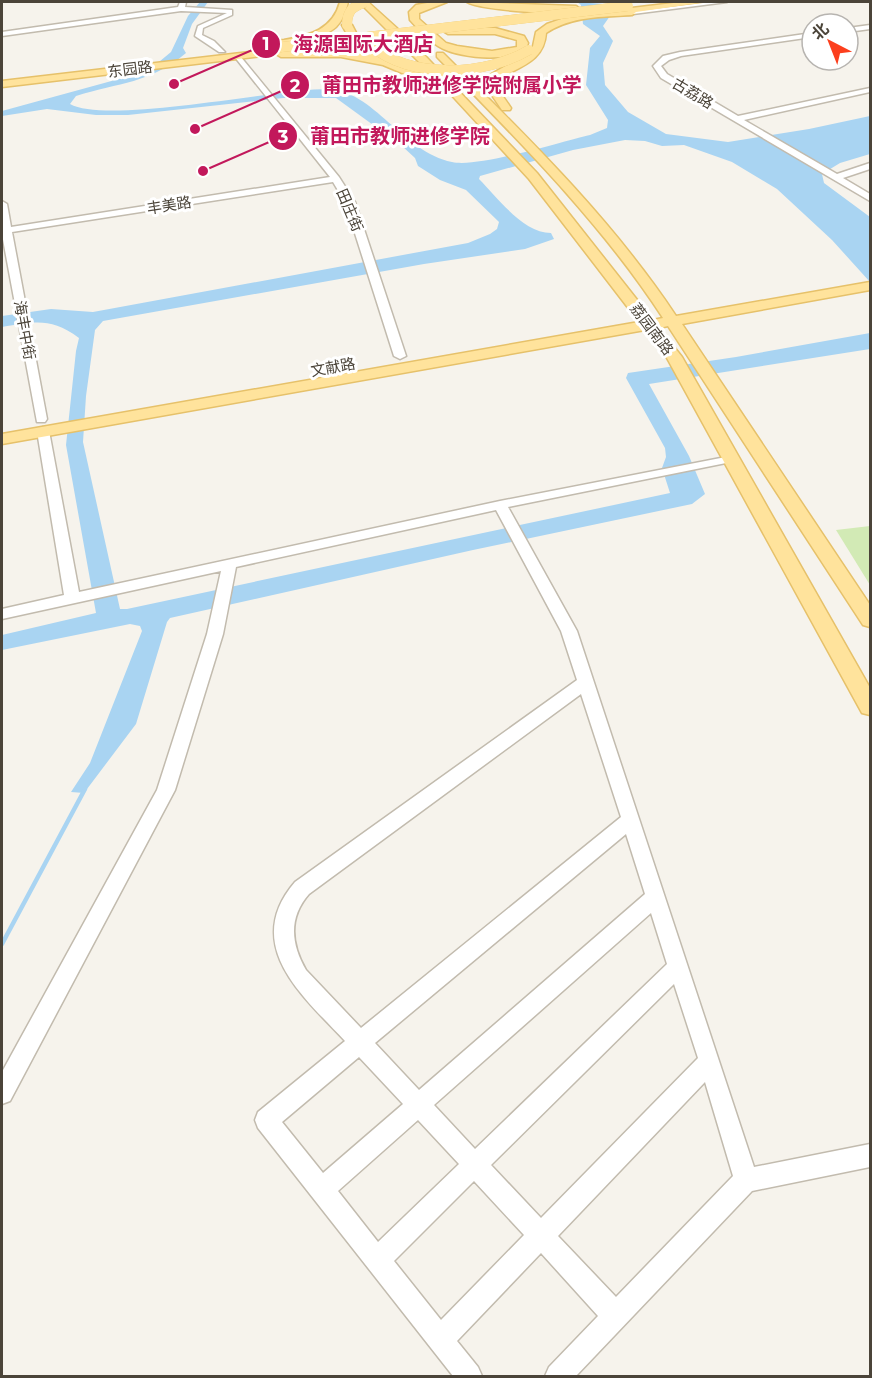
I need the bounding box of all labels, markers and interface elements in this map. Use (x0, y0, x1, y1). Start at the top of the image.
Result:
north arrow (800, 12, 860, 72)
text: 北 (808, 19, 833, 44)
callout: 海源国际大酒店 (251, 25, 445, 63)
text: 海源国际大酒店 (293, 32, 433, 56)
text: 1 (262, 33, 270, 55)
street label: 东园路 (107, 57, 153, 81)
callout: 莆田市教师进修学院附属小学 (280, 66, 594, 104)
text: 莆田市教师进修学院附属小学 (322, 73, 582, 97)
street label: 古荔路 (669, 73, 717, 113)
text: 2 (290, 75, 301, 97)
callout: 莆田市教师进修学院 (268, 117, 502, 155)
text: 莆田市教师进修学院 (310, 124, 490, 148)
text: 3 (277, 126, 289, 148)
street label: 田庄街 (332, 186, 368, 234)
street label: 丰美路 (145, 192, 193, 218)
street label: 海丰中街 (10, 299, 40, 361)
street label: 荔园南路 (626, 299, 678, 359)
street label: 文献路 (309, 354, 357, 380)

